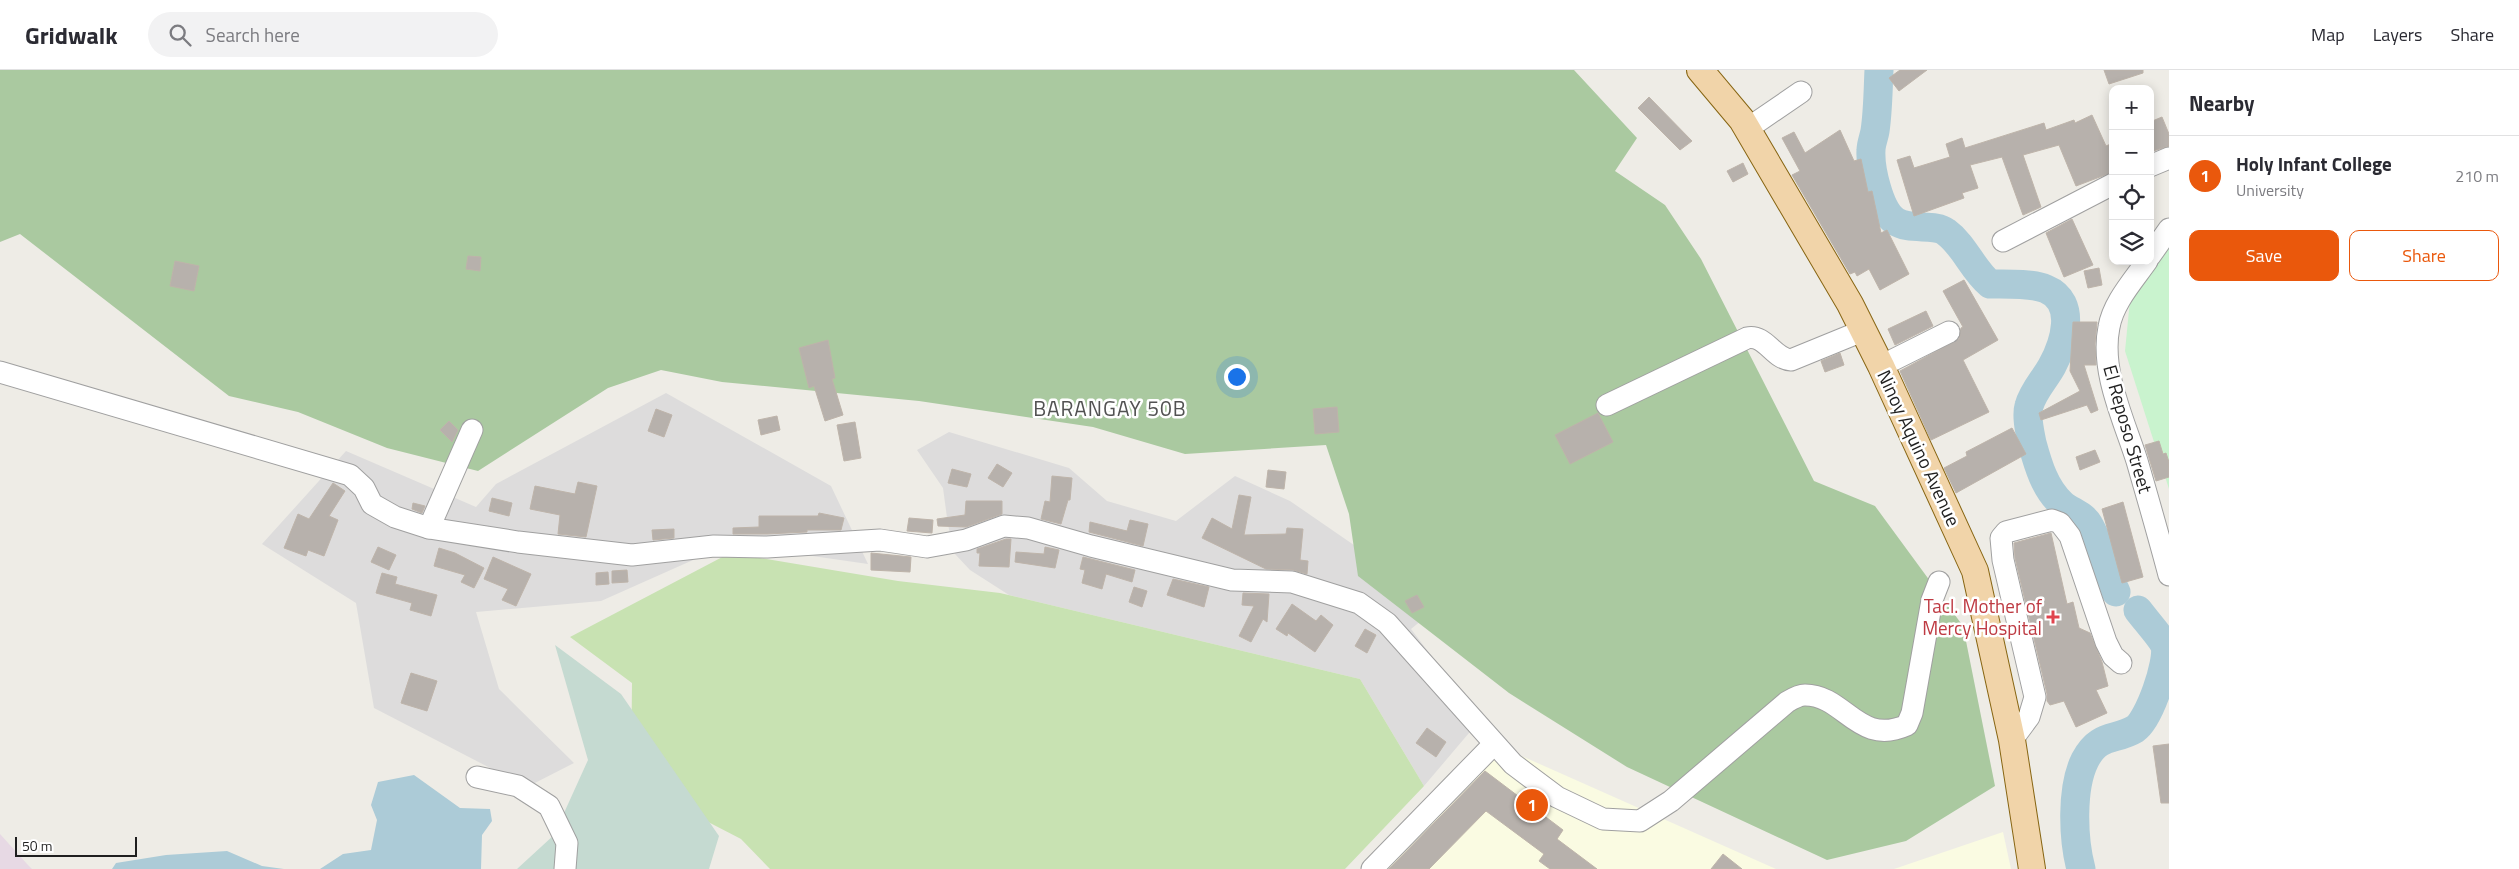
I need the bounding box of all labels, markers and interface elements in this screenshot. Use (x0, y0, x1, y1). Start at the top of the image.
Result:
search box (148, 12, 498, 57)
text: Gridwalk (25, 17, 118, 53)
text: Search here (206, 20, 300, 49)
icon: search (166, 21, 194, 49)
text: Map (2311, 21, 2345, 48)
text: Layers (2373, 21, 2422, 48)
text: Share (2450, 21, 2494, 48)
map controls (2109, 85, 2154, 265)
button: + (2109, 85, 2154, 130)
text: Nearby (2189, 87, 2254, 119)
button: − (2109, 130, 2154, 175)
text: Holy Infant College (2236, 149, 2392, 178)
text: 1 (2201, 164, 2209, 188)
text: 210 m (2455, 164, 2499, 188)
button: locate (2109, 175, 2154, 220)
text: University (2236, 178, 2304, 202)
button: layers (2109, 220, 2154, 265)
button: Save (2189, 230, 2339, 281)
button: Share (2349, 230, 2499, 281)
street label: El Reposo Street (2096, 361, 2161, 497)
your location (1224, 364, 1250, 390)
street label: Ninoy Aquino Avenue (1870, 365, 1968, 531)
district label: BARANGAY 50B (1033, 392, 1187, 424)
place label: Tacl. Mother of Mercy Hospital (1922, 591, 2043, 642)
marker: Tacl. Mother of Mercy Hospital (2046, 610, 2060, 624)
pin: 1 (1516, 786, 1548, 824)
scale bar (15, 834, 138, 857)
text: 50 m (22, 835, 52, 856)

